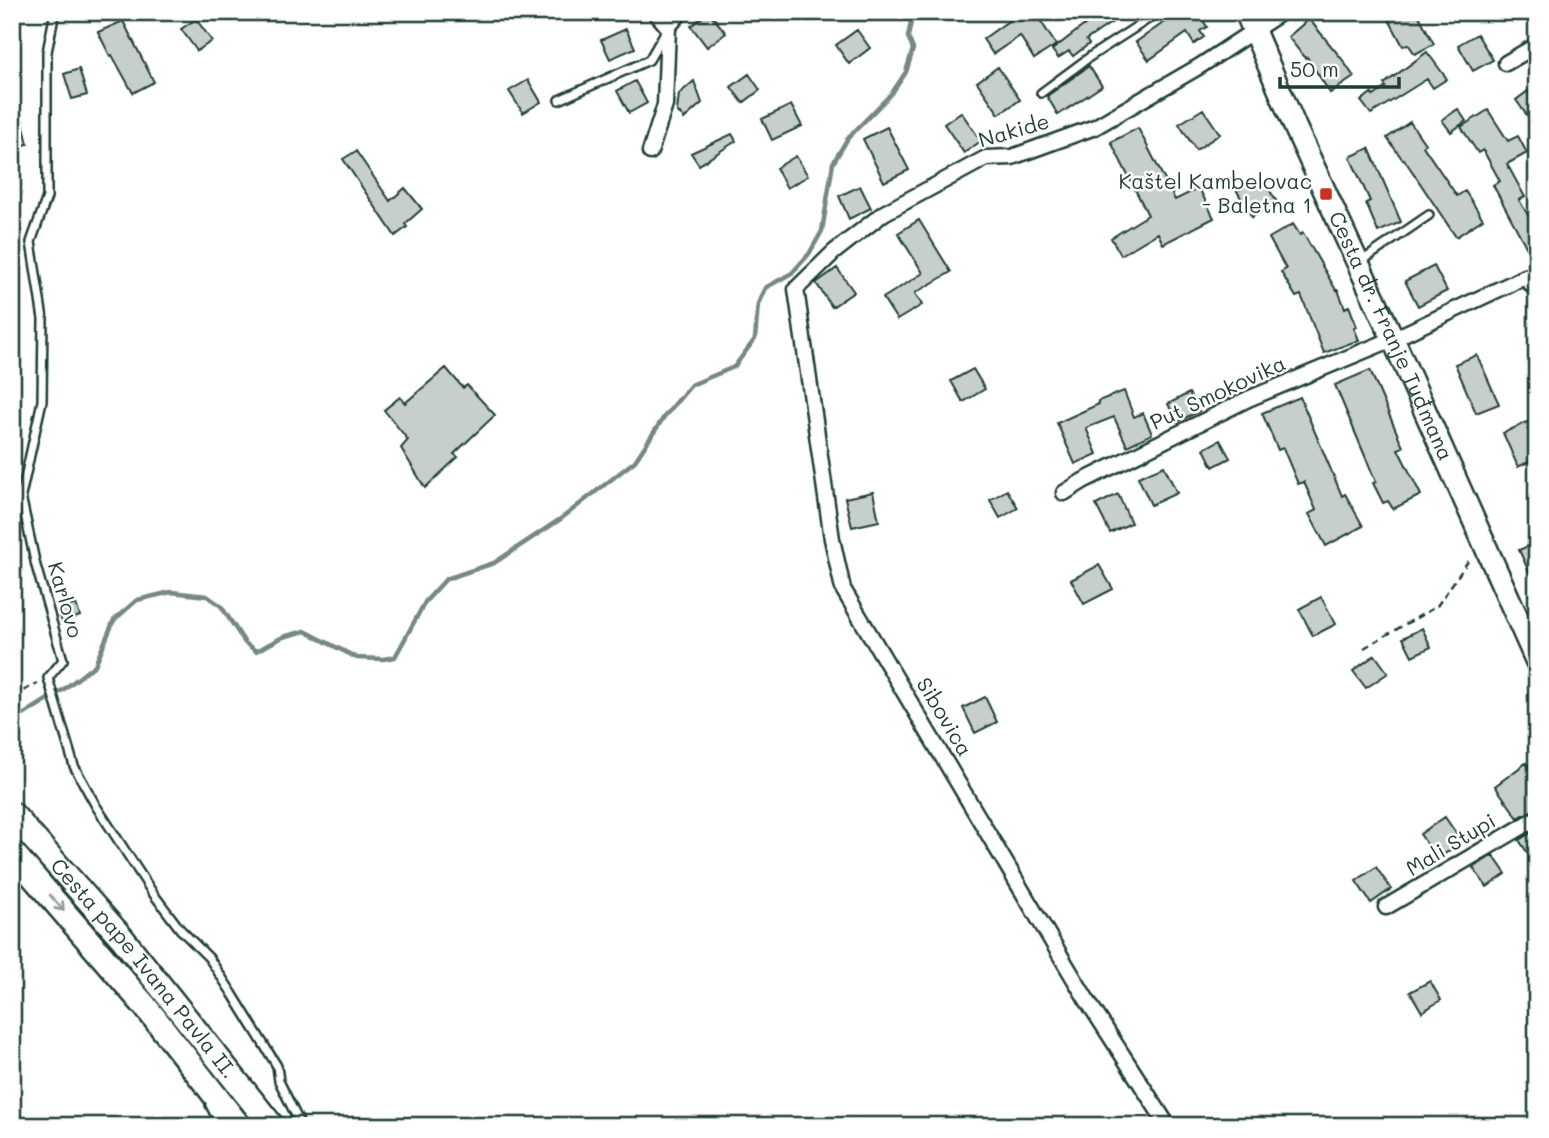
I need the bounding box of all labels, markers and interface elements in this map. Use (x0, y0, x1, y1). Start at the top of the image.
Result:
scale bar (1280, 46, 1398, 90)
text: 50 m (1290, 55, 1339, 82)
street label: Nakide (975, 107, 1052, 153)
place label: Kaštel Kambelovac - Baletna 1 (1119, 167, 1312, 218)
marker: Kaštel Kambelovac - Baletna 1 (1318, 186, 1334, 202)
street label: Cesta dr. Franje Tuđmana (1324, 207, 1460, 464)
street label: Put Smokovika (1145, 348, 1290, 435)
street label: Karlovo (43, 559, 90, 641)
street label: Sibovica (911, 672, 979, 760)
street label: Mali Stupi (1400, 806, 1500, 881)
street label: Cesta pape Ivana Pavla II. (46, 852, 244, 1083)
one-way arrow (50, 894, 65, 912)

